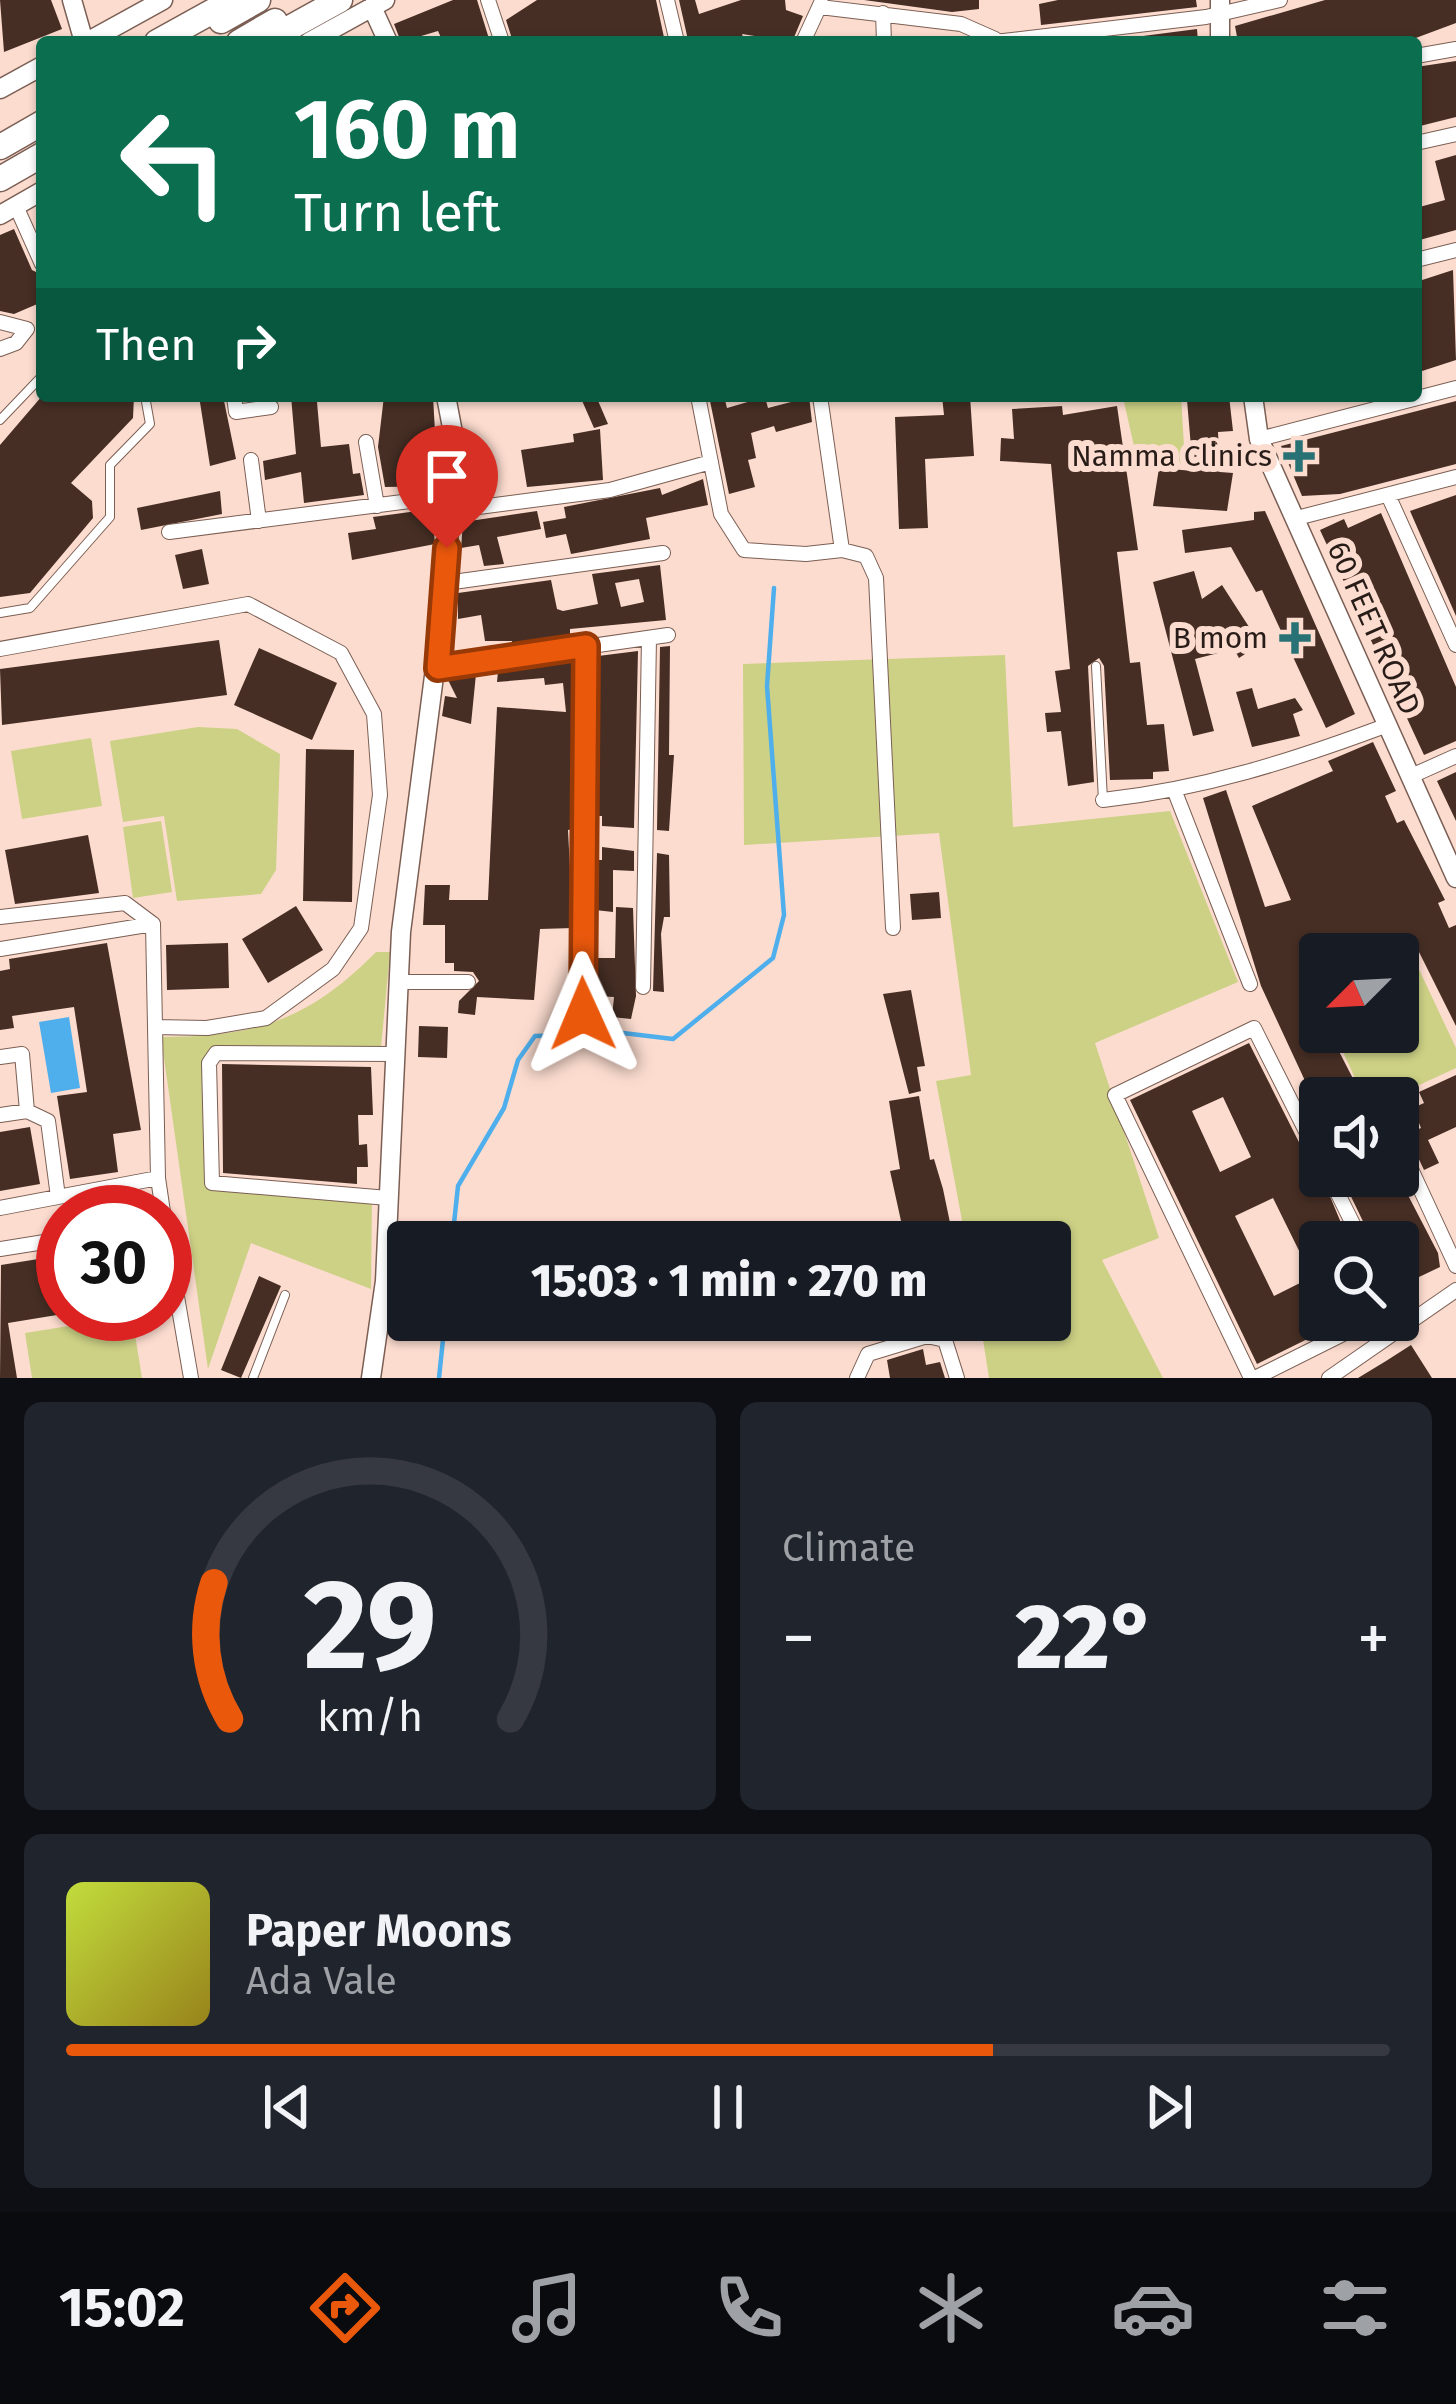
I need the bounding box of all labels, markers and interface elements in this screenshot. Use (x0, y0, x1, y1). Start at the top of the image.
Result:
text: 160 m (294, 79, 520, 180)
icon: left (96, 84, 252, 240)
text: Turn left (294, 181, 501, 245)
icon: right (221, 312, 287, 378)
text: Then (96, 318, 197, 372)
pin (396, 425, 498, 548)
place label: Namma Clinics (1071, 438, 1272, 474)
marker: Namma Clinics (1283, 440, 1315, 472)
icon: arrive (414, 443, 480, 509)
street label: 60 FEET ROAD (1320, 536, 1428, 720)
place label: B mom (1173, 620, 1268, 656)
marker: B mom (1279, 622, 1311, 654)
north arrow (1299, 933, 1419, 1053)
map controls (1299, 933, 1419, 1341)
position arrow (520, 951, 646, 1077)
button: sound (1299, 1077, 1419, 1197)
speed limit sign: 30 (36, 1185, 192, 1341)
button: search (1299, 1221, 1419, 1341)
text: 15:03 · 1 min · 270 m (531, 1254, 927, 1308)
text: Climate (782, 1525, 915, 1571)
text: 29 (303, 1551, 437, 1701)
text: 22° (1016, 1584, 1157, 1692)
text: − (782, 1599, 815, 1678)
text: + (1357, 1599, 1390, 1678)
text: km/h (317, 1691, 423, 1742)
text: Paper Moons (246, 1904, 511, 1958)
text: Ada Vale (246, 1958, 397, 2004)
icon: previous (254, 2074, 320, 2140)
icon: pause (695, 2074, 761, 2140)
icon: next (1136, 2074, 1202, 2140)
icon: directions (303, 2266, 387, 2350)
icon: music (505, 2266, 589, 2350)
icon: phone (707, 2266, 791, 2350)
icon: climate (909, 2266, 993, 2350)
icon: car (1111, 2266, 1195, 2350)
icon: filters (1313, 2266, 1397, 2350)
text: 15:02 (59, 2276, 185, 2340)

